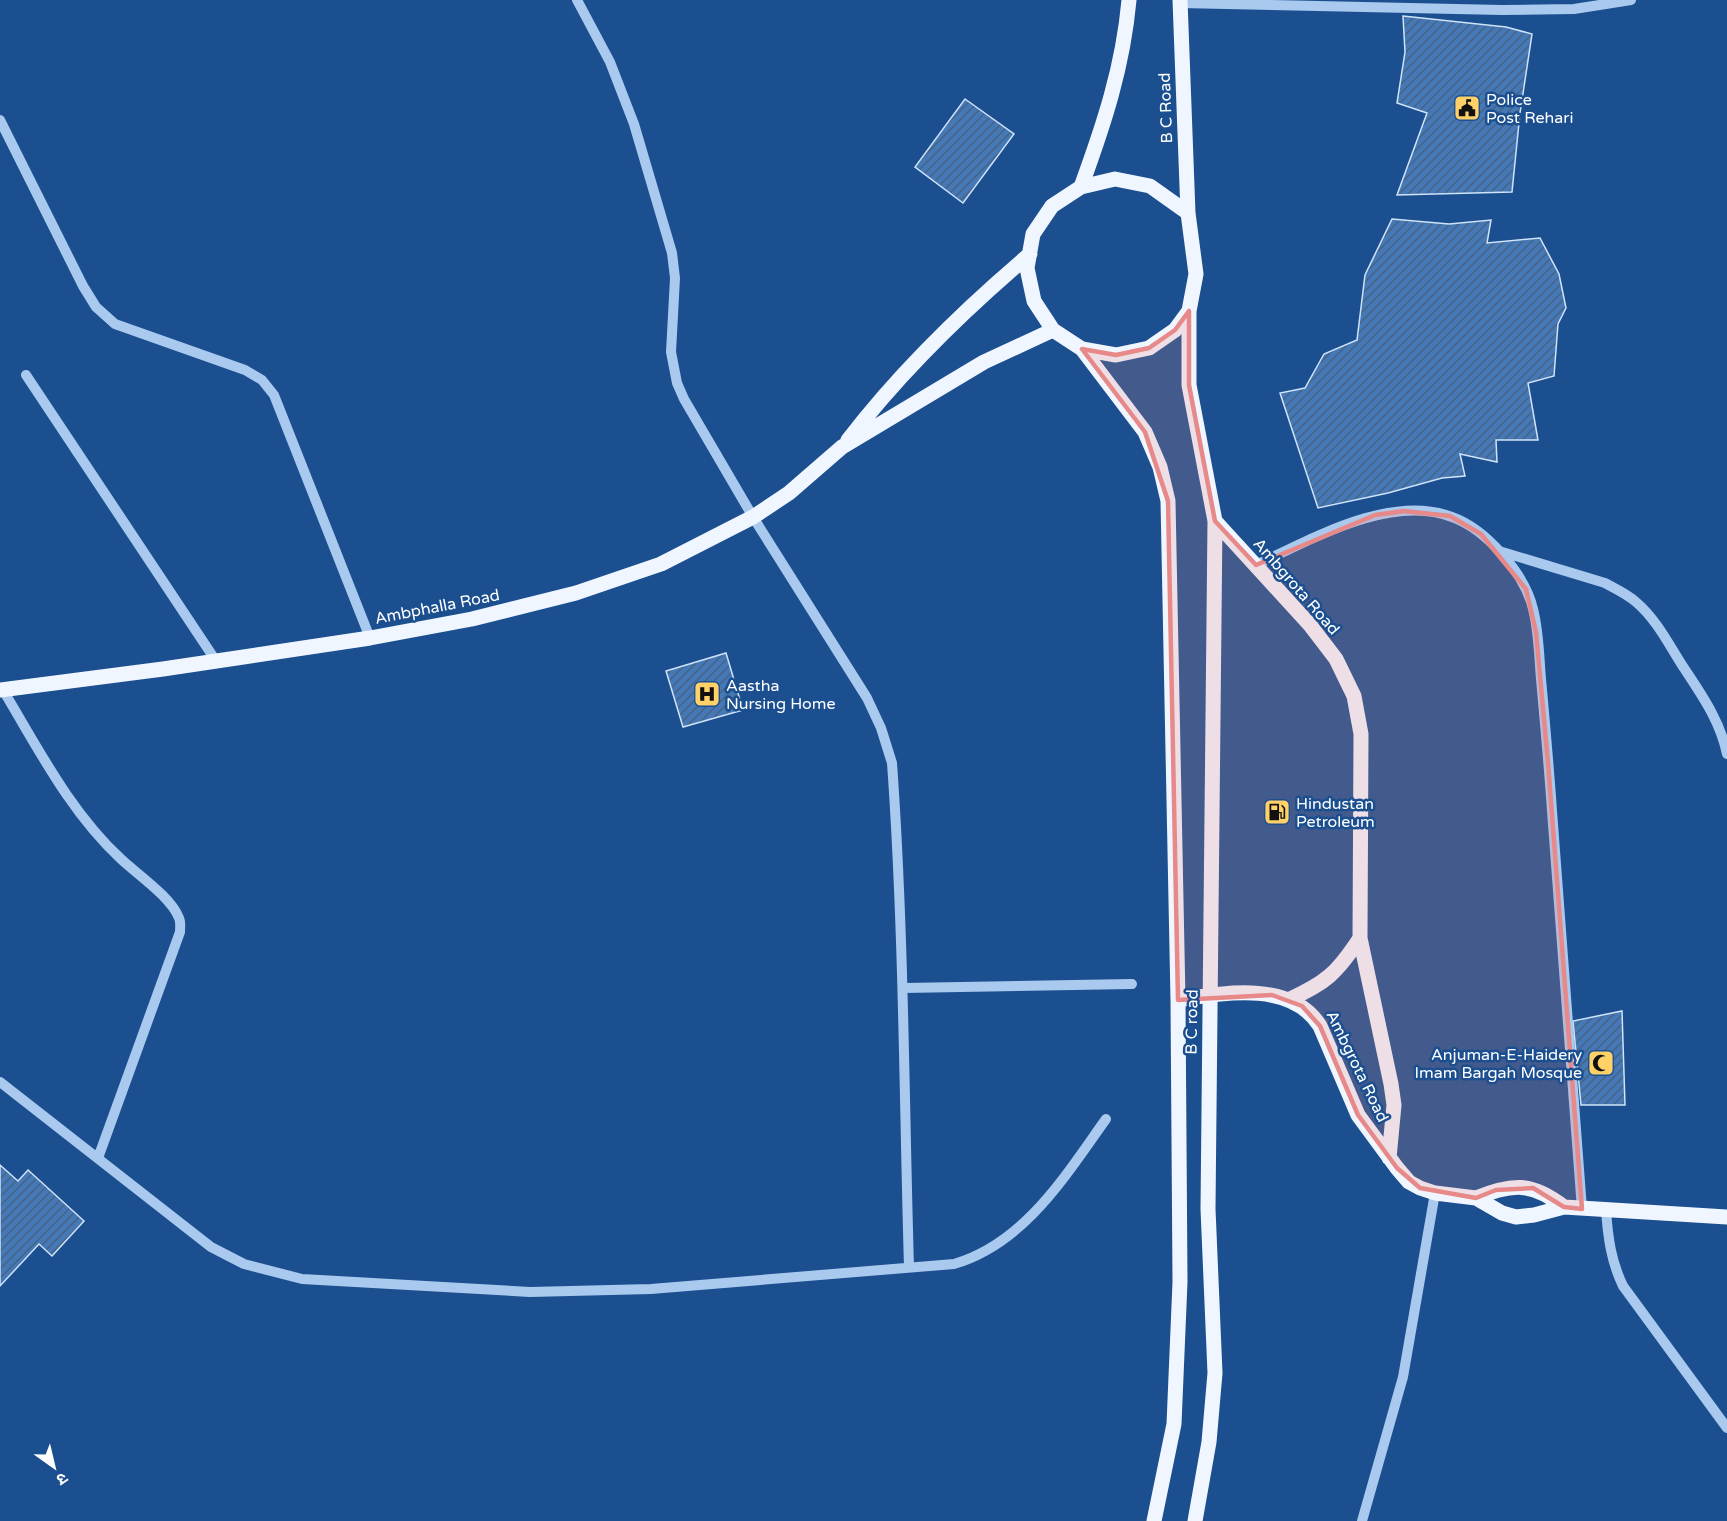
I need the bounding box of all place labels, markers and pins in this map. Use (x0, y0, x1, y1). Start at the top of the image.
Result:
place label: Police Post Rehari (1486, 90, 1573, 128)
public building icon: Police Post Rehari (1452, 93, 1482, 123)
place label: Aastha Nursing Home (726, 676, 836, 714)
hospital icon: Aastha Nursing Home (692, 679, 722, 709)
place label: Hindustan Petroleum (1296, 794, 1375, 832)
fuel station icon: Hindustan Petroleum (1262, 797, 1292, 827)
place label: Anjuman-E-Haidery Imam Bargah Mosque (1415, 1045, 1582, 1083)
mosque icon: Anjuman-E-Haidery Imam Bargah Mosque (1586, 1048, 1616, 1078)

